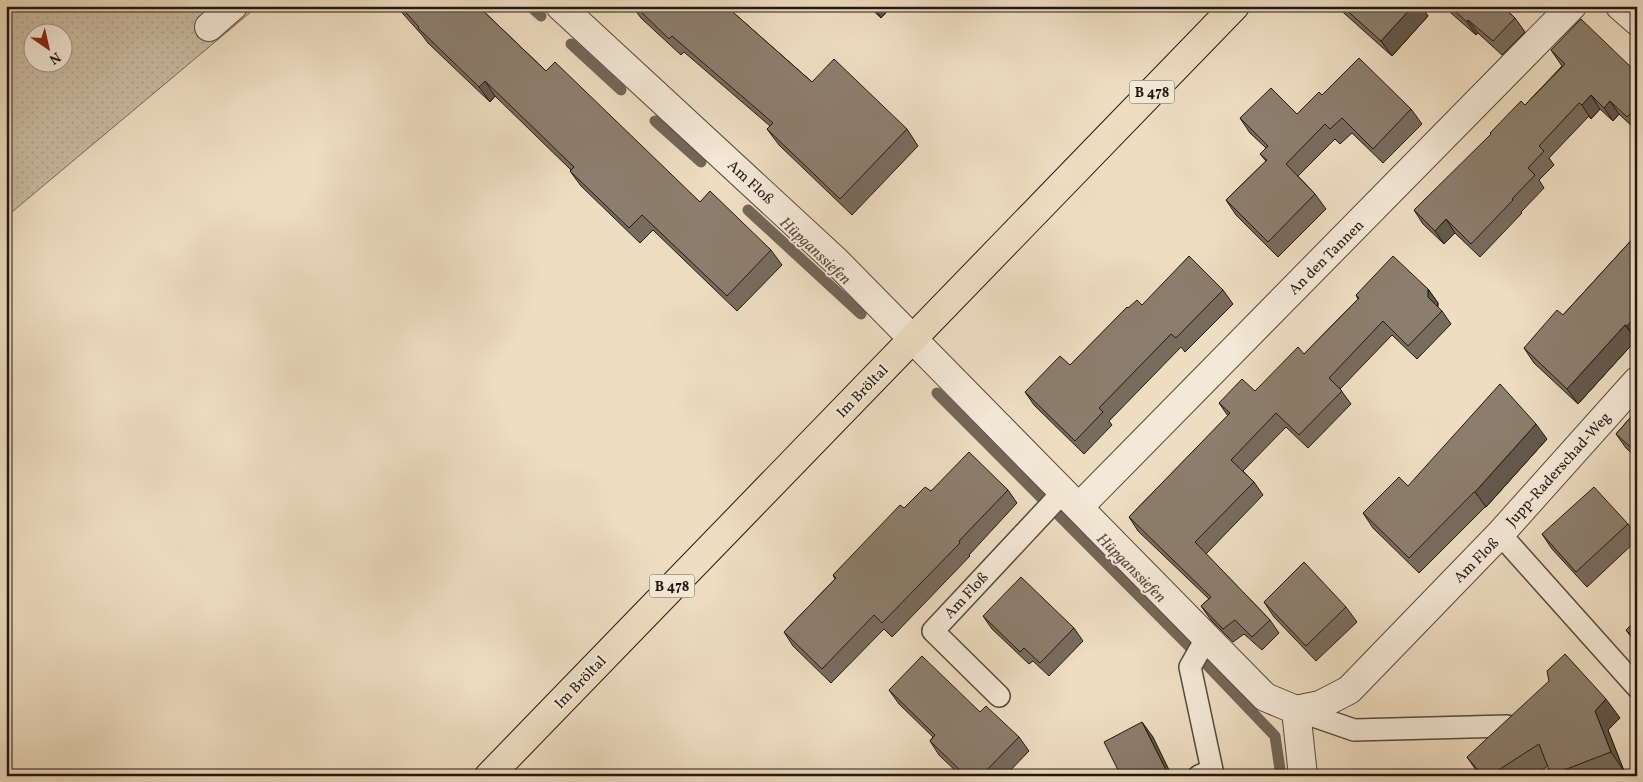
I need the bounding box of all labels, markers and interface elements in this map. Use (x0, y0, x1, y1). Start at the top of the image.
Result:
north arrow (22, 22, 72, 72)
text: N (45, 47, 64, 68)
road number: B 478 (1130, 80, 1174, 104)
street label: Am Floß (722, 156, 778, 210)
water label: Hüpganssiefen (774, 212, 855, 290)
street label: An den Tannen (1285, 216, 1369, 300)
street label: Im Bröltal (832, 361, 894, 423)
street label: Jupp-Raderschad-Weg (1502, 408, 1616, 532)
water label: Hüpganssiefen (1091, 529, 1170, 608)
street label: Am Floß (1450, 534, 1505, 589)
street label: Am Floß (940, 568, 994, 624)
road number: B 478 (650, 574, 694, 598)
street label: Im Bröltal (550, 652, 612, 714)

